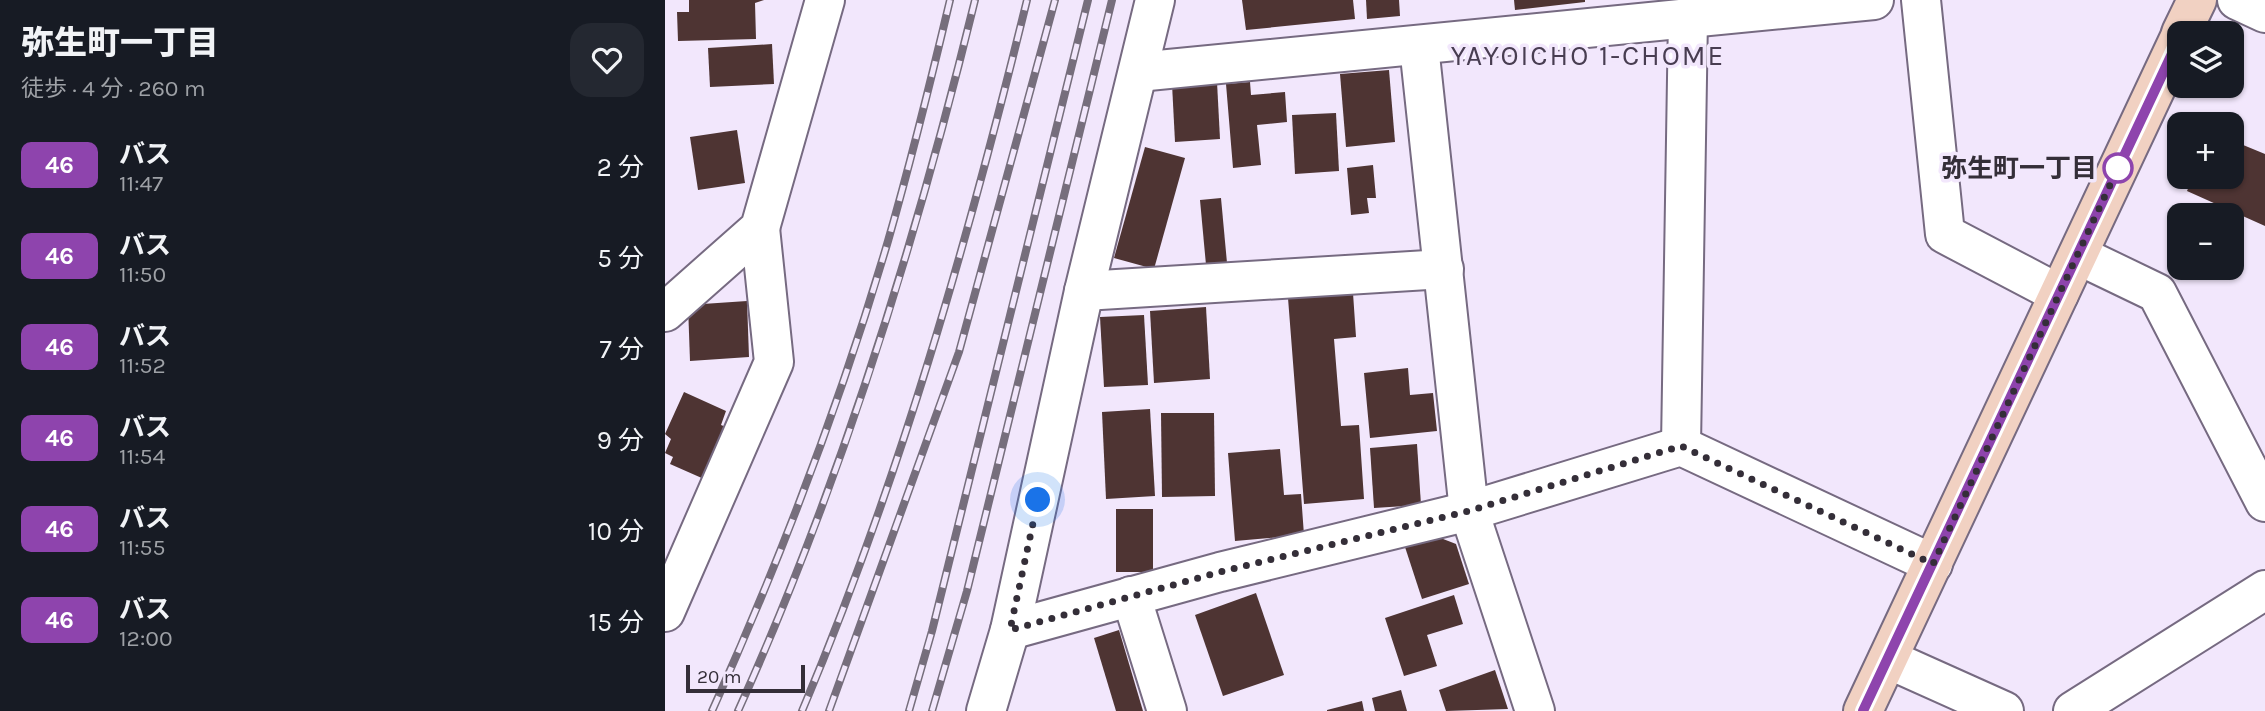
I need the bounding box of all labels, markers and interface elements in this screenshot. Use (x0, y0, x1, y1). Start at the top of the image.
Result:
map controls (2167, 21, 2244, 280)
button: layers (2167, 21, 2244, 98)
button: heart (570, 23, 644, 97)
text: 弥生町一丁目 (21, 24, 219, 62)
district label: YAYOICHO 1-CHOME (1451, 39, 1725, 72)
text: 徒歩 · 4 分 · 260 m (21, 75, 206, 102)
button: + (2167, 112, 2244, 189)
text: バス (119, 139, 171, 170)
text: 46 (45, 151, 74, 179)
text: 2 分 (597, 152, 644, 183)
place label: 弥生町一丁目 (1941, 153, 2097, 184)
marker: 弥生町一丁目 (2103, 153, 2133, 183)
text: 11:47 (119, 170, 163, 197)
button: − (2167, 203, 2244, 280)
text: バス (119, 230, 171, 261)
text: 46 (45, 242, 74, 270)
text: 5 分 (597, 243, 644, 274)
text: 11:50 (119, 261, 166, 288)
text: バス (119, 321, 171, 352)
text: 46 (45, 333, 74, 361)
text: 7 分 (600, 334, 644, 365)
text: 11:52 (119, 352, 166, 379)
text: バス (119, 412, 171, 443)
text: 46 (45, 424, 74, 452)
text: 9 分 (597, 425, 644, 456)
text: 11:54 (119, 443, 165, 470)
your location (1020, 482, 1055, 517)
text: バス (119, 503, 171, 534)
text: 46 (45, 515, 74, 543)
text: 10 分 (588, 516, 644, 547)
text: 11:55 (119, 534, 165, 561)
text: バス (119, 594, 171, 625)
text: 46 (45, 606, 74, 634)
text: 15 分 (589, 607, 644, 638)
text: 12:00 (119, 625, 173, 652)
scale bar (686, 662, 805, 694)
text: 20 m (697, 666, 742, 688)

